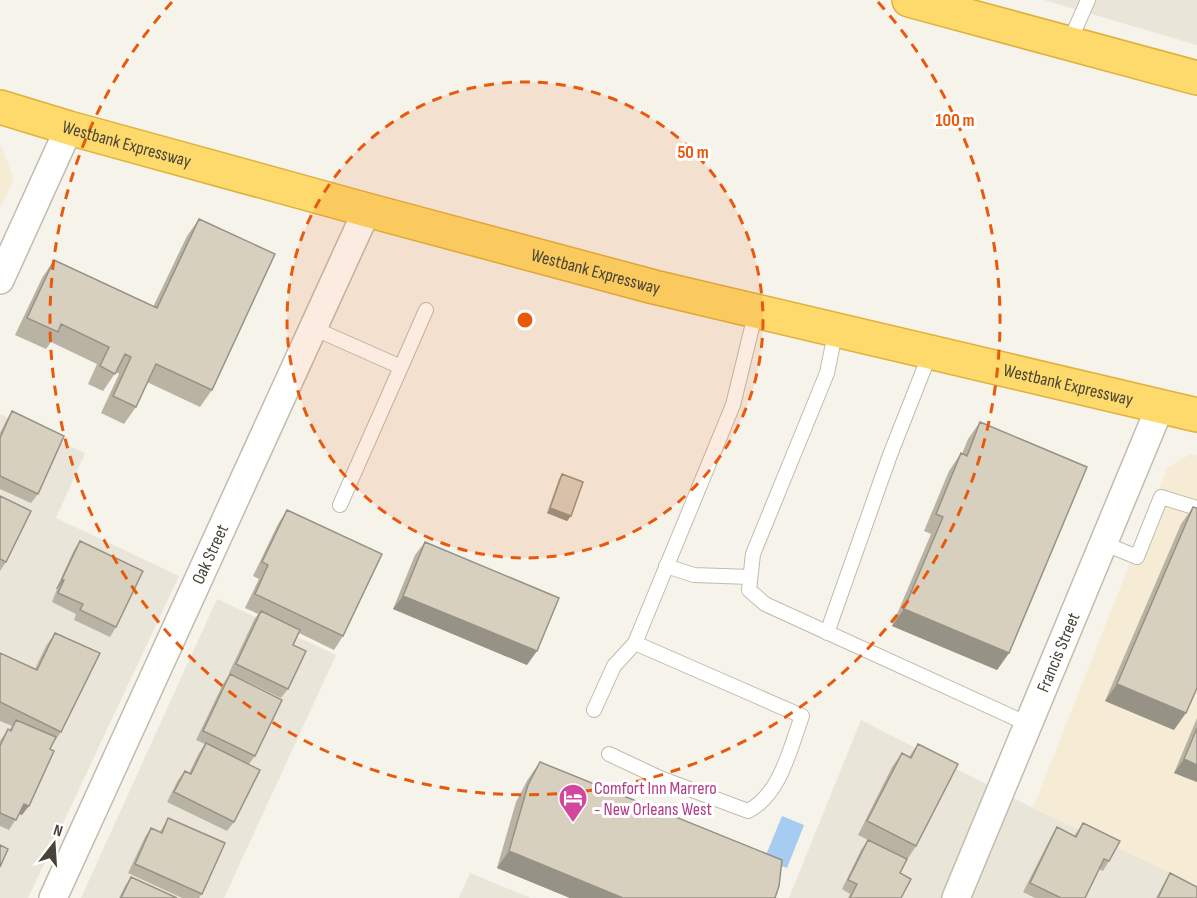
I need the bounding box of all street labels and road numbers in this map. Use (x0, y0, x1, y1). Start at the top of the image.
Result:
street label: Westbank Expressway (60, 116, 194, 172)
street label: Westbank Expressway (529, 244, 662, 299)
street label: Westbank Expressway (1001, 359, 1135, 410)
street label: Oak Street (187, 520, 233, 587)
street label: Francis Street (1032, 609, 1084, 695)

